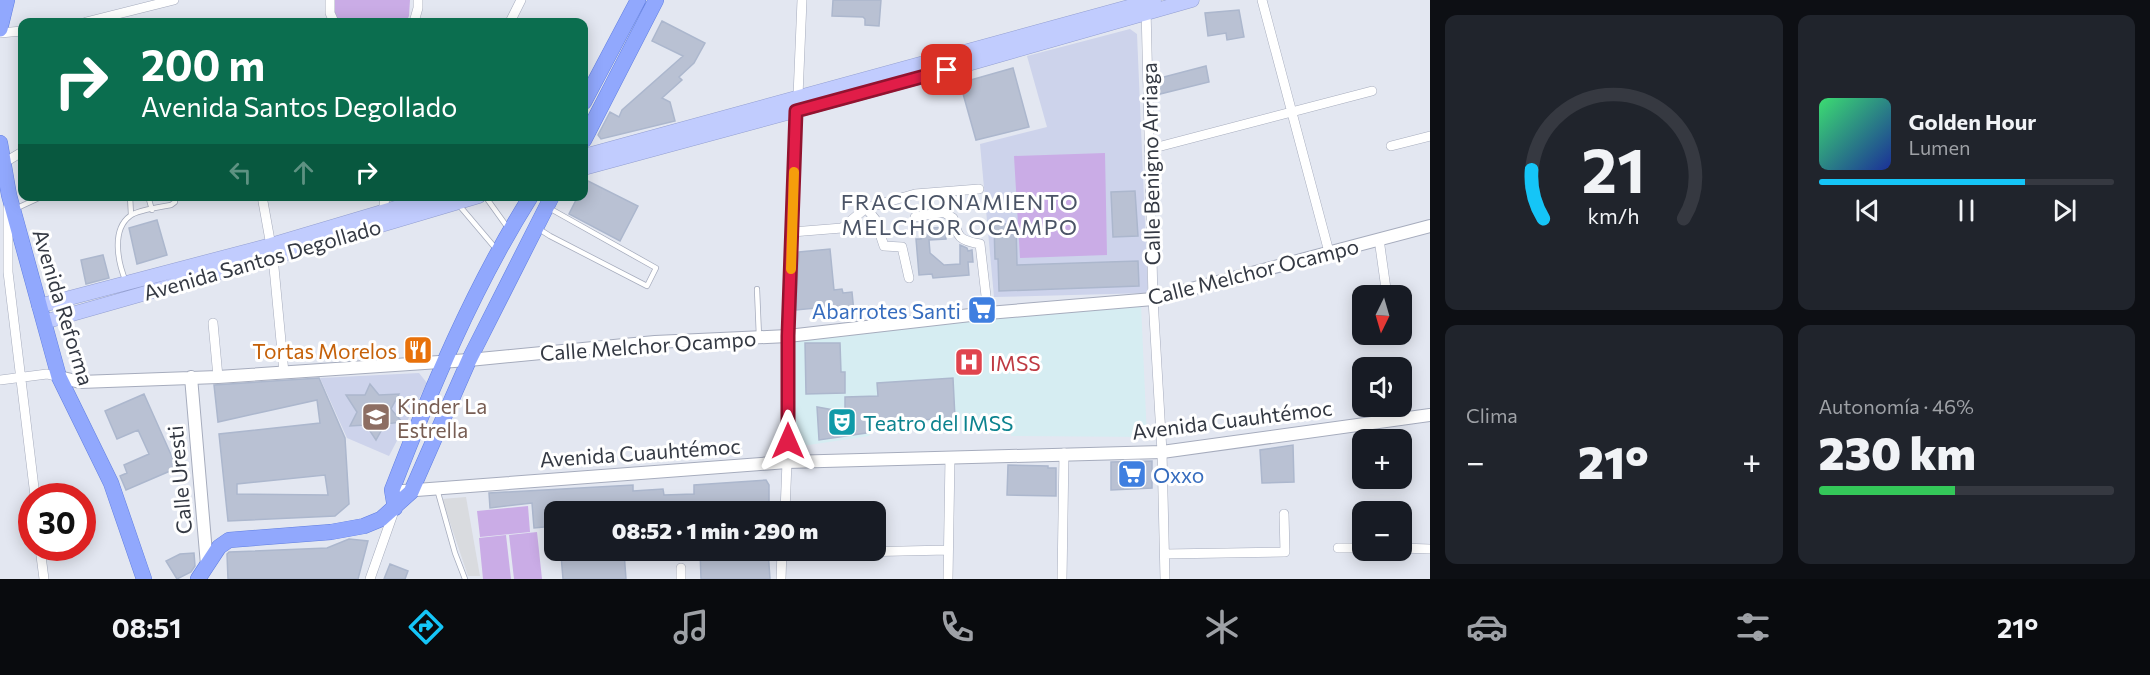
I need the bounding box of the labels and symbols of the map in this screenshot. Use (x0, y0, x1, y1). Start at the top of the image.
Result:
pin (921, 44, 972, 95)
street label: Calle Benigno Arriaga (1136, 62, 1164, 266)
district label: FRACCIONAMIENTO MELCHOR OCAMPO (841, 188, 1079, 240)
street label: Avenida Santos Degollado (140, 213, 384, 305)
street label: Avenida Reforma (28, 226, 100, 388)
street label: Calle Melchor Ocampo (1145, 233, 1361, 309)
north arrow (1352, 285, 1412, 345)
supermarket icon: Abarrotes Santi (966, 294, 998, 326)
place label: Abarrotes Santi (812, 298, 961, 323)
street label: Calle Melchor Ocampo (539, 325, 757, 365)
restaurant icon: Tortas Morelos (402, 334, 434, 366)
place label: Tortas Morelos (252, 338, 397, 363)
hospital icon: IMSS (953, 346, 985, 378)
place label: IMSS (990, 350, 1041, 375)
place label: Kinder La Estrella (397, 393, 487, 442)
street label: Avenida Cuauhtémoc (1131, 394, 1333, 444)
school or university icon: Kinder La Estrella (360, 401, 392, 433)
theatre icon: Teatro del IMSS (826, 406, 858, 438)
position arrow (756, 409, 820, 473)
place label: Teatro del IMSS (863, 410, 1013, 435)
street label: Calle Uresti (162, 425, 196, 535)
street label: Avenida Cuauhtémoc (539, 433, 741, 471)
supermarket icon: Oxxo (1116, 458, 1148, 490)
place label: Oxxo (1153, 462, 1204, 487)
speed limit sign: 30 (18, 483, 96, 561)

